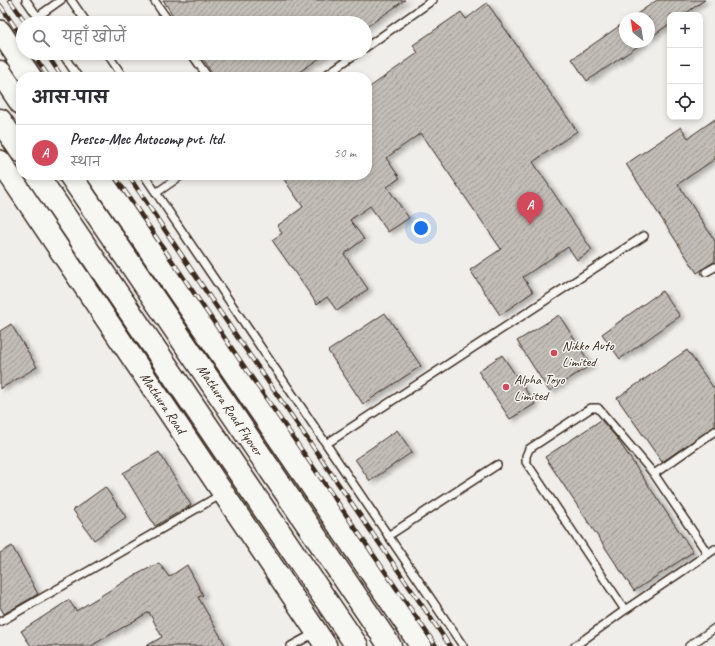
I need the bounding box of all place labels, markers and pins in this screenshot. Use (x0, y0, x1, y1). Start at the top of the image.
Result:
pin: A (517, 192, 543, 225)
place label: Nikko Auto Limited (562, 337, 615, 370)
marker: Nikko Auto Limited (549, 348, 559, 358)
place label: Alpha Toyo Limited (514, 371, 566, 404)
marker: Alpha Toyo Limited (501, 382, 511, 392)

